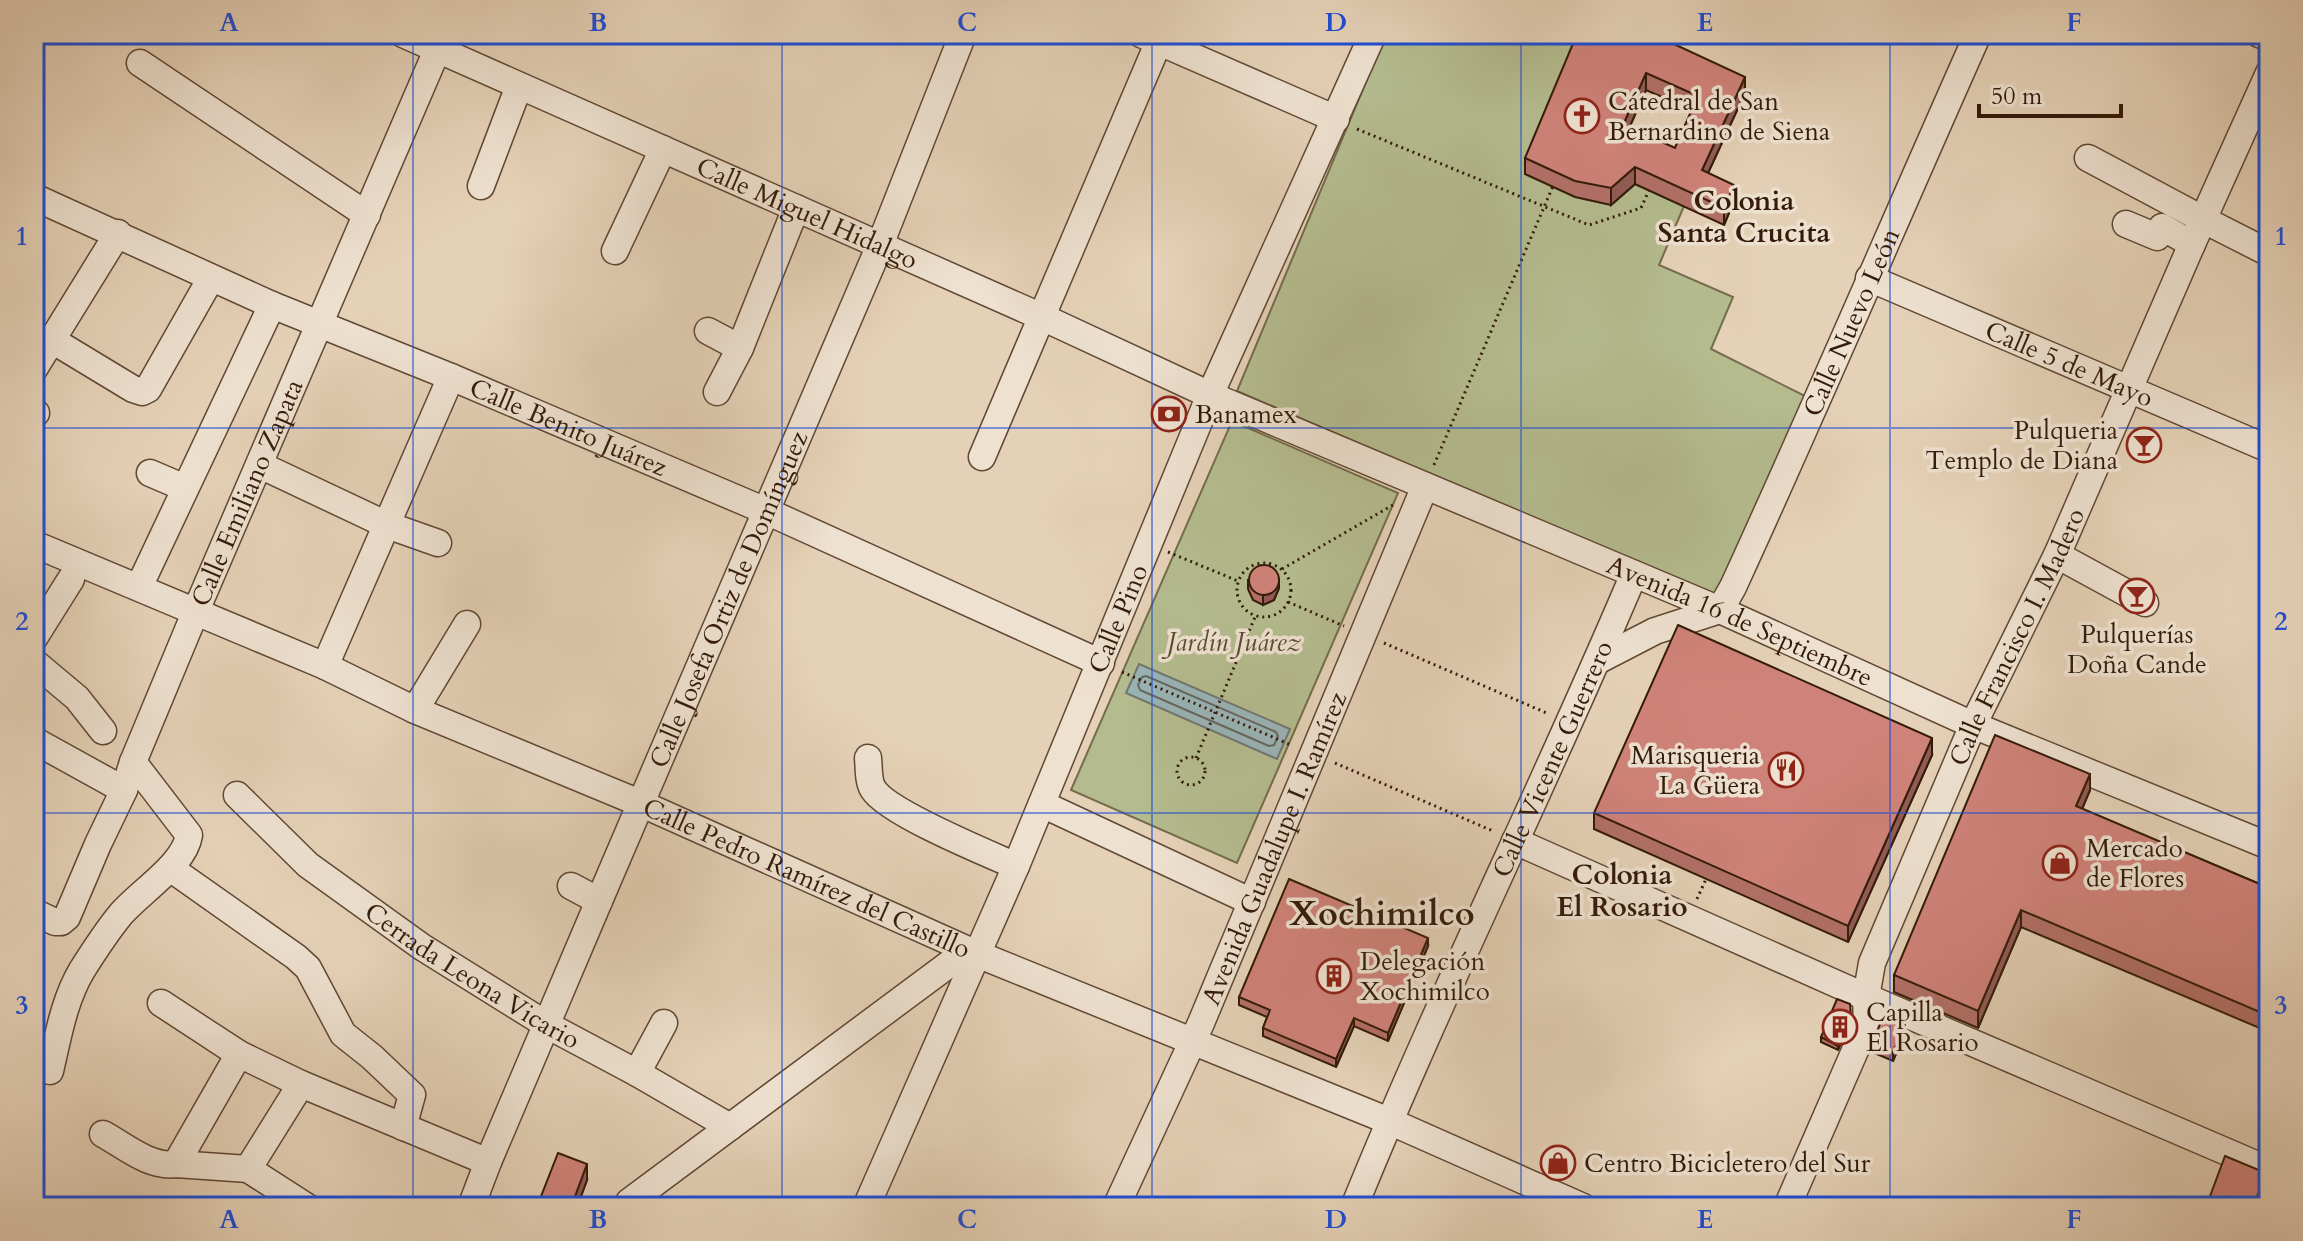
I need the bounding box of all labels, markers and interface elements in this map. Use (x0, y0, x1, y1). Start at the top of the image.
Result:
text: A (219, 5, 239, 40)
text: B (589, 5, 607, 40)
text: C (957, 5, 977, 40)
text: D (1325, 5, 1347, 40)
text: E (1697, 5, 1713, 40)
text: F (2066, 5, 2082, 40)
scale bar (1979, 68, 2121, 118)
text: 50 m (1991, 80, 2043, 113)
place label: Cátedral de San Bernardino de Siena (1608, 84, 1830, 149)
church icon: Cátedral de San Bernardino de Siena (1563, 97, 1601, 135)
street label: Calle Miguel Hidalgo (691, 149, 923, 278)
district label: Colonia Santa Crucita (1658, 182, 1830, 252)
text: 1 (15, 219, 29, 254)
text: 1 (2274, 219, 2288, 254)
street label: Calle Nuevo León (1795, 223, 1908, 422)
street label: Calle 5 de Mayo (1980, 313, 2159, 416)
street label: Calle Benito Juárez (464, 370, 673, 485)
street label: Calle Emiliano Zapata (183, 374, 311, 612)
bank icon: Banamex (1150, 395, 1188, 433)
place label: Banamex (1195, 397, 1297, 432)
place label: Pulqueria Templo de Diana (1925, 413, 2118, 478)
street label: Calle Josefa Ortiz de Domínguez (641, 425, 816, 773)
bar icon: Pulqueria Templo de Diana (2125, 426, 2163, 464)
street label: Calle Francisco I. Madero (1941, 503, 2093, 771)
street label: Avenida 16 de Septiembre (1601, 547, 1878, 695)
street label: Calle Pino (1080, 559, 1156, 679)
bar icon: Pulquerías Doña Cande (2118, 577, 2156, 615)
text: 2 (15, 604, 29, 639)
text: 2 (2274, 604, 2288, 639)
place label: Pulquerías Doña Cande (2067, 617, 2207, 682)
park label: Jardín Juárez (1161, 625, 1302, 660)
street label: Calle Vicente Guerrero (1484, 635, 1621, 883)
street label: Avenida Guadalupe I. Ramírez (1193, 686, 1355, 1010)
place label: Marisqueria La Güera (1631, 738, 1760, 803)
restaurant icon: Marisqueria La Güera (1767, 751, 1805, 789)
street label: Calle Pedro Ramírez del Castillo (637, 790, 976, 967)
place label: Mercado de Flores (2086, 831, 2184, 896)
shop icon: Mercado de Flores (2041, 844, 2079, 882)
district label: Colonia El Rosario (1556, 856, 1688, 926)
district label: Xochimilco (1289, 891, 1475, 937)
street label: Cerrada Leona Vicario (357, 894, 586, 1057)
place label: Delegación Xochimilco (1360, 944, 1490, 1009)
building icon: Delegación Xochimilco (1315, 957, 1353, 995)
text: 3 (15, 988, 29, 1023)
text: 3 (2274, 988, 2288, 1023)
place label: Capilla El Rosario (1866, 995, 1979, 1060)
building icon: Capilla El Rosario (1821, 1008, 1859, 1046)
shop icon: Centro Bicicletero del Sur (1539, 1144, 1577, 1182)
place label: Centro Bicicletero del Sur (1584, 1146, 1871, 1181)
text: A (219, 1202, 239, 1237)
text: B (589, 1202, 607, 1237)
text: C (957, 1202, 977, 1237)
text: D (1325, 1202, 1347, 1237)
text: E (1697, 1202, 1713, 1237)
text: F (2066, 1202, 2082, 1237)

